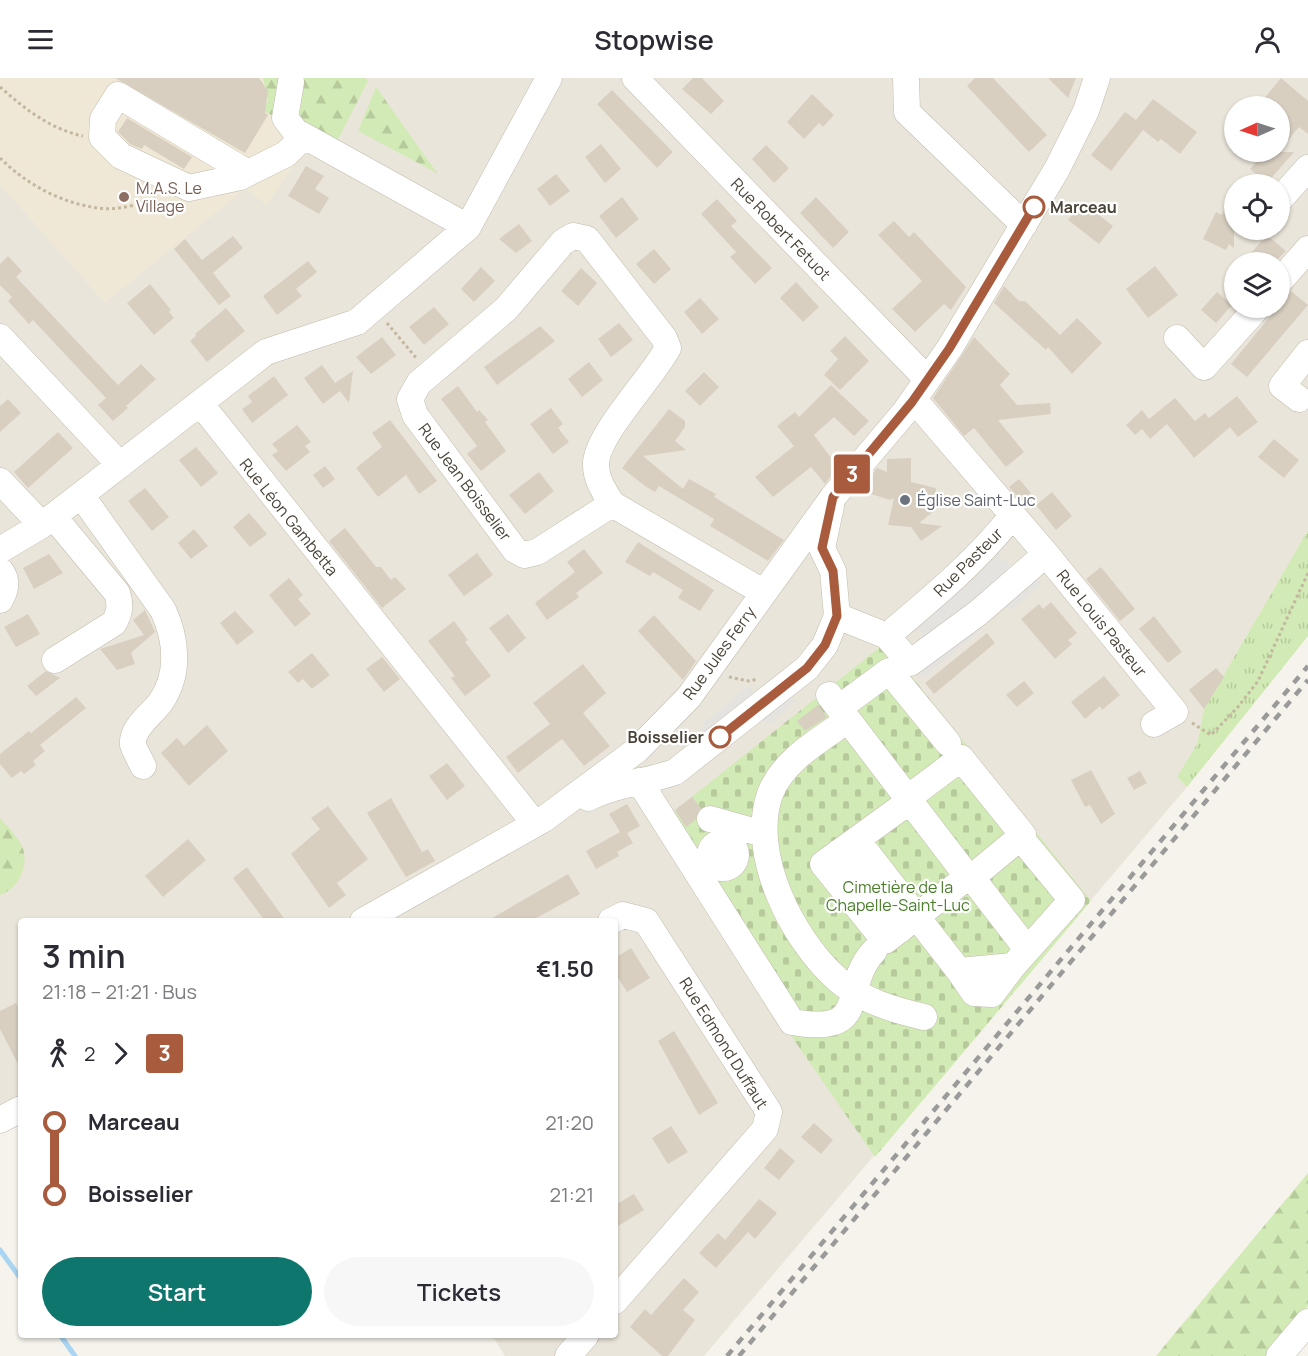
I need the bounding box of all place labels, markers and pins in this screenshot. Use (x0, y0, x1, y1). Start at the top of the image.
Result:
place label: M.A.S. Le Village (136, 177, 202, 217)
marker: M.A.S. Le Village (117, 190, 131, 204)
marker: Marceau (1023, 196, 1045, 218)
place label: Marceau (1050, 196, 1117, 218)
place label: Église Saint-Luc (917, 489, 1036, 511)
marker: Église Saint-Luc (898, 493, 912, 507)
place label: Boisselier (628, 726, 704, 748)
marker: Boisselier (709, 726, 731, 748)

